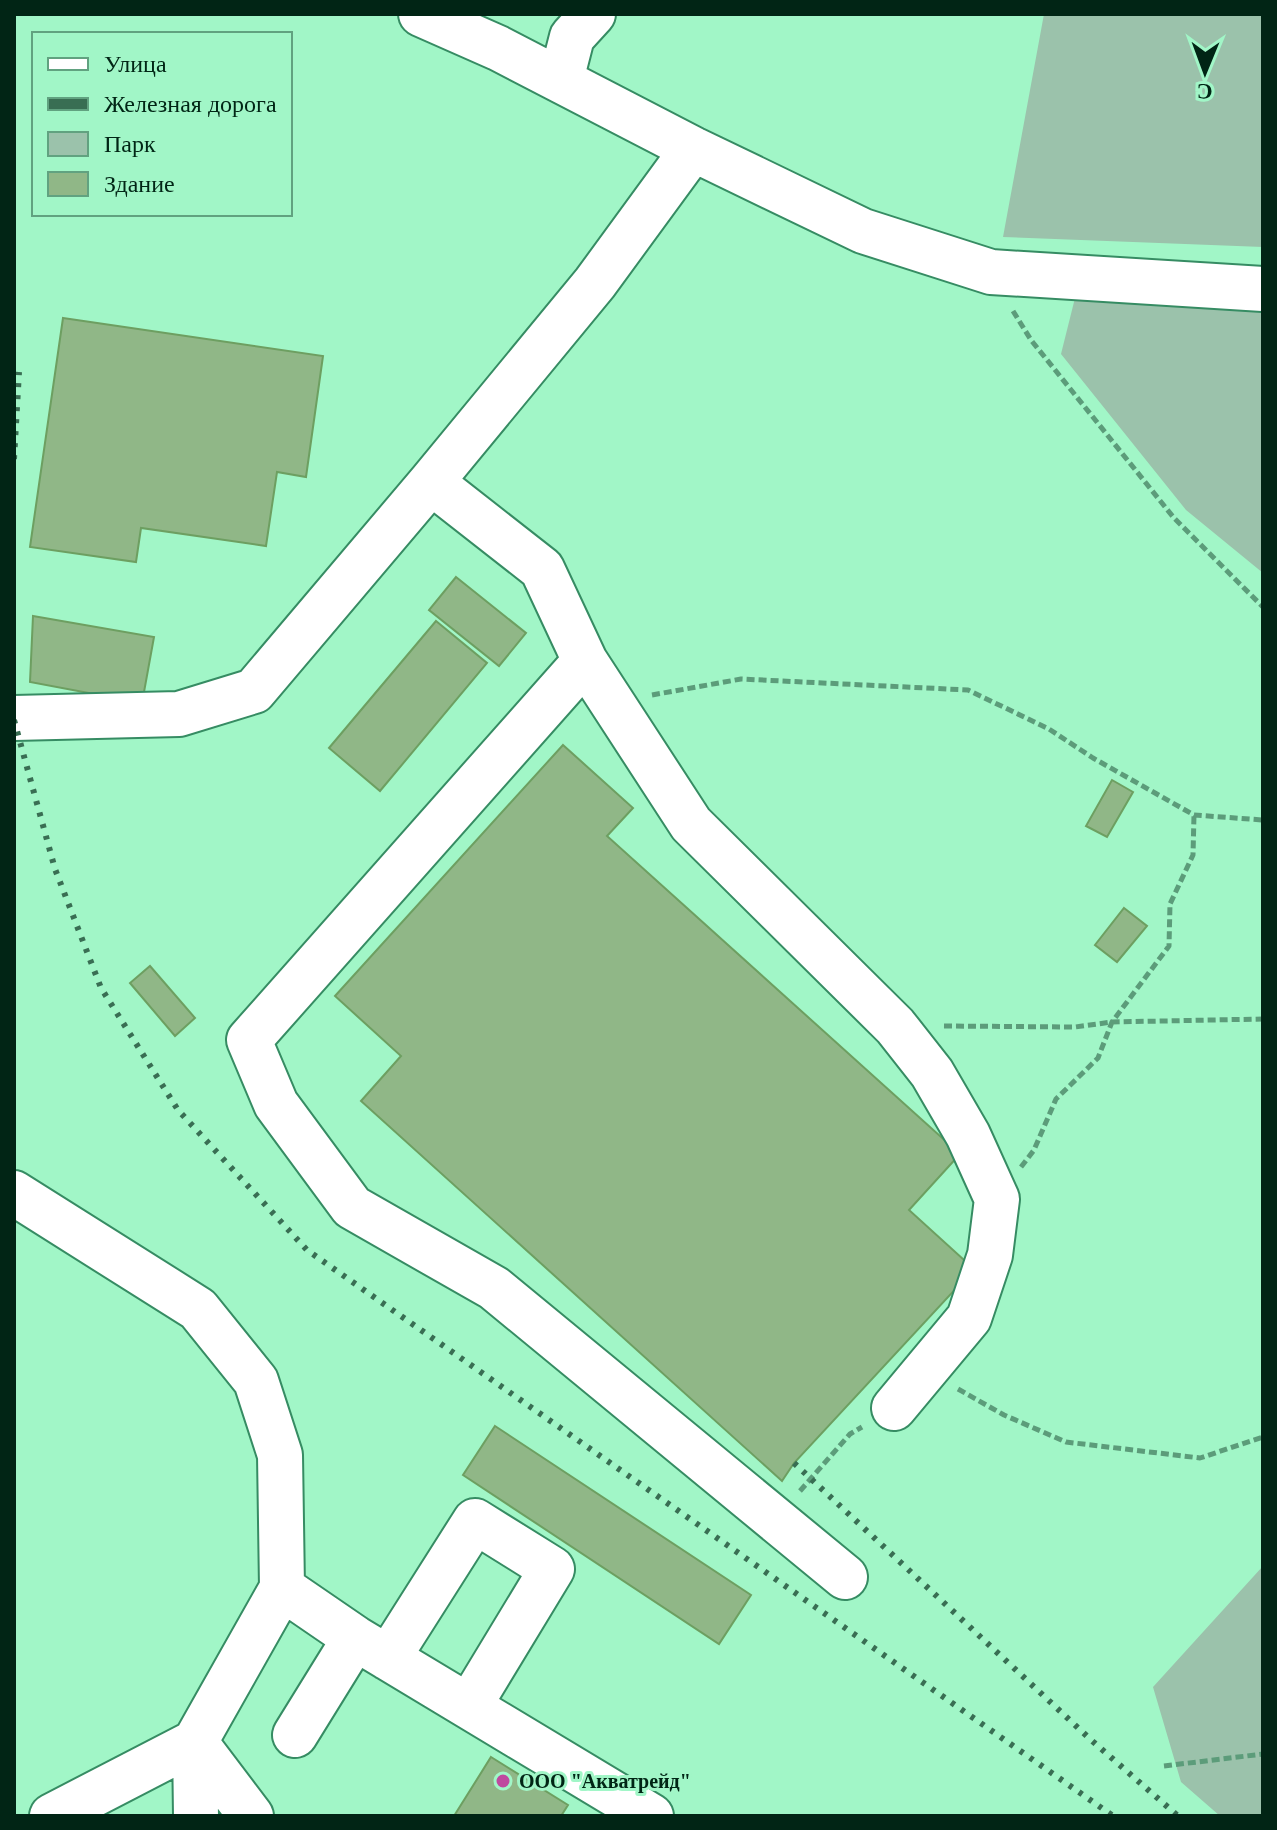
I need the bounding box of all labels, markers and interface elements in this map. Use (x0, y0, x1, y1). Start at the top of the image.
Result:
legend (32, 32, 292, 216)
north arrow (1165, 32, 1245, 112)
text: Улица (104, 51, 167, 77)
text: С (1196, 79, 1213, 104)
text: Железная дорога (104, 91, 277, 117)
text: Парк (104, 131, 156, 157)
text: Здание (104, 171, 175, 197)
place label: ООО "Акватрейд" (519, 1770, 691, 1793)
marker: ООО "Акватрейд" (494, 1772, 512, 1790)

